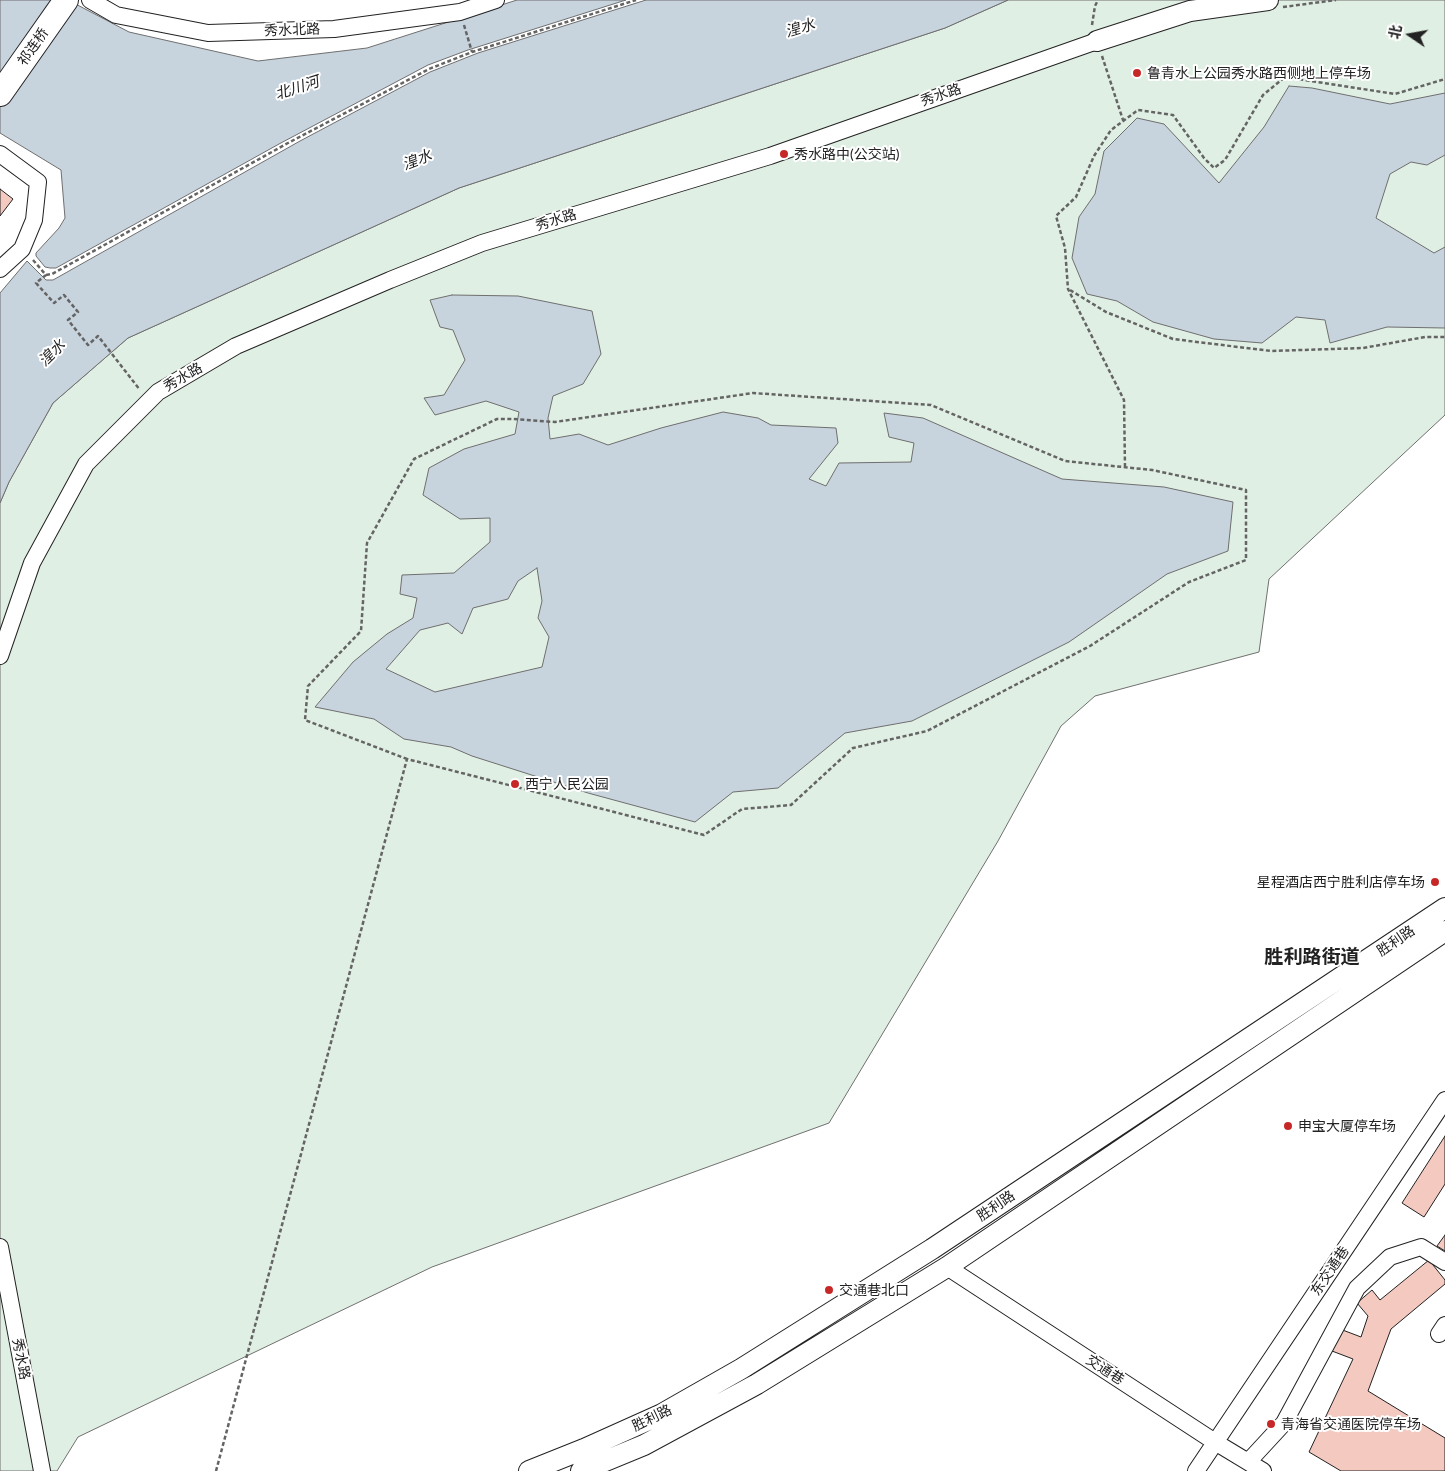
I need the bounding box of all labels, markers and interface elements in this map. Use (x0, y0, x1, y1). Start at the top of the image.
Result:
north arrow (1385, 10, 1435, 60)
water label: 湟水 (783, 15, 817, 41)
street label: 秀水北路 (264, 21, 320, 39)
text: 北 (1385, 23, 1405, 40)
street label: 祁连桥 (14, 25, 52, 69)
place label: 鲁青水上公园秀水路西侧地上停车场 (1147, 65, 1371, 81)
marker: 鲁青水上公园秀水路西侧地上停车场 (1131, 67, 1143, 79)
water label: 北川河 (273, 72, 321, 104)
street label: 秀水路 (918, 80, 964, 110)
water label: 湟水 (400, 146, 434, 174)
place label: 秀水路中(公交站) (794, 146, 899, 162)
marker: 秀水路中(公交站) (778, 148, 790, 160)
street label: 秀水路 (533, 206, 579, 234)
water label: 湟水 (35, 336, 69, 370)
street label: 秀水路 (161, 359, 205, 395)
place label: 西宁人民公园 (525, 776, 609, 792)
marker: 西宁人民公园 (509, 778, 521, 790)
place label: 星程酒店西宁胜利店停车场 (1257, 874, 1425, 890)
marker: 星程酒店西宁胜利店停车场 (1429, 876, 1441, 888)
street label: 胜利路 (1374, 922, 1418, 960)
district label: 胜利路街道 (1265, 946, 1359, 968)
place label: 申宝大厦停车场 (1298, 1118, 1396, 1134)
marker: 申宝大厦停车场 (1282, 1120, 1294, 1132)
street label: 胜利路 (974, 1187, 1018, 1225)
street label: 东交通巷 (1307, 1243, 1353, 1299)
place label: 交通巷北口 (839, 1282, 909, 1298)
marker: 交通巷北口 (823, 1284, 835, 1296)
street label: 秀水路 (9, 1337, 33, 1381)
street label: 交通巷 (1083, 1352, 1127, 1388)
street label: 胜利路 (629, 1401, 675, 1435)
place label: 青海省交通医院停车场 (1281, 1416, 1421, 1432)
marker: 青海省交通医院停车场 (1265, 1418, 1277, 1430)

